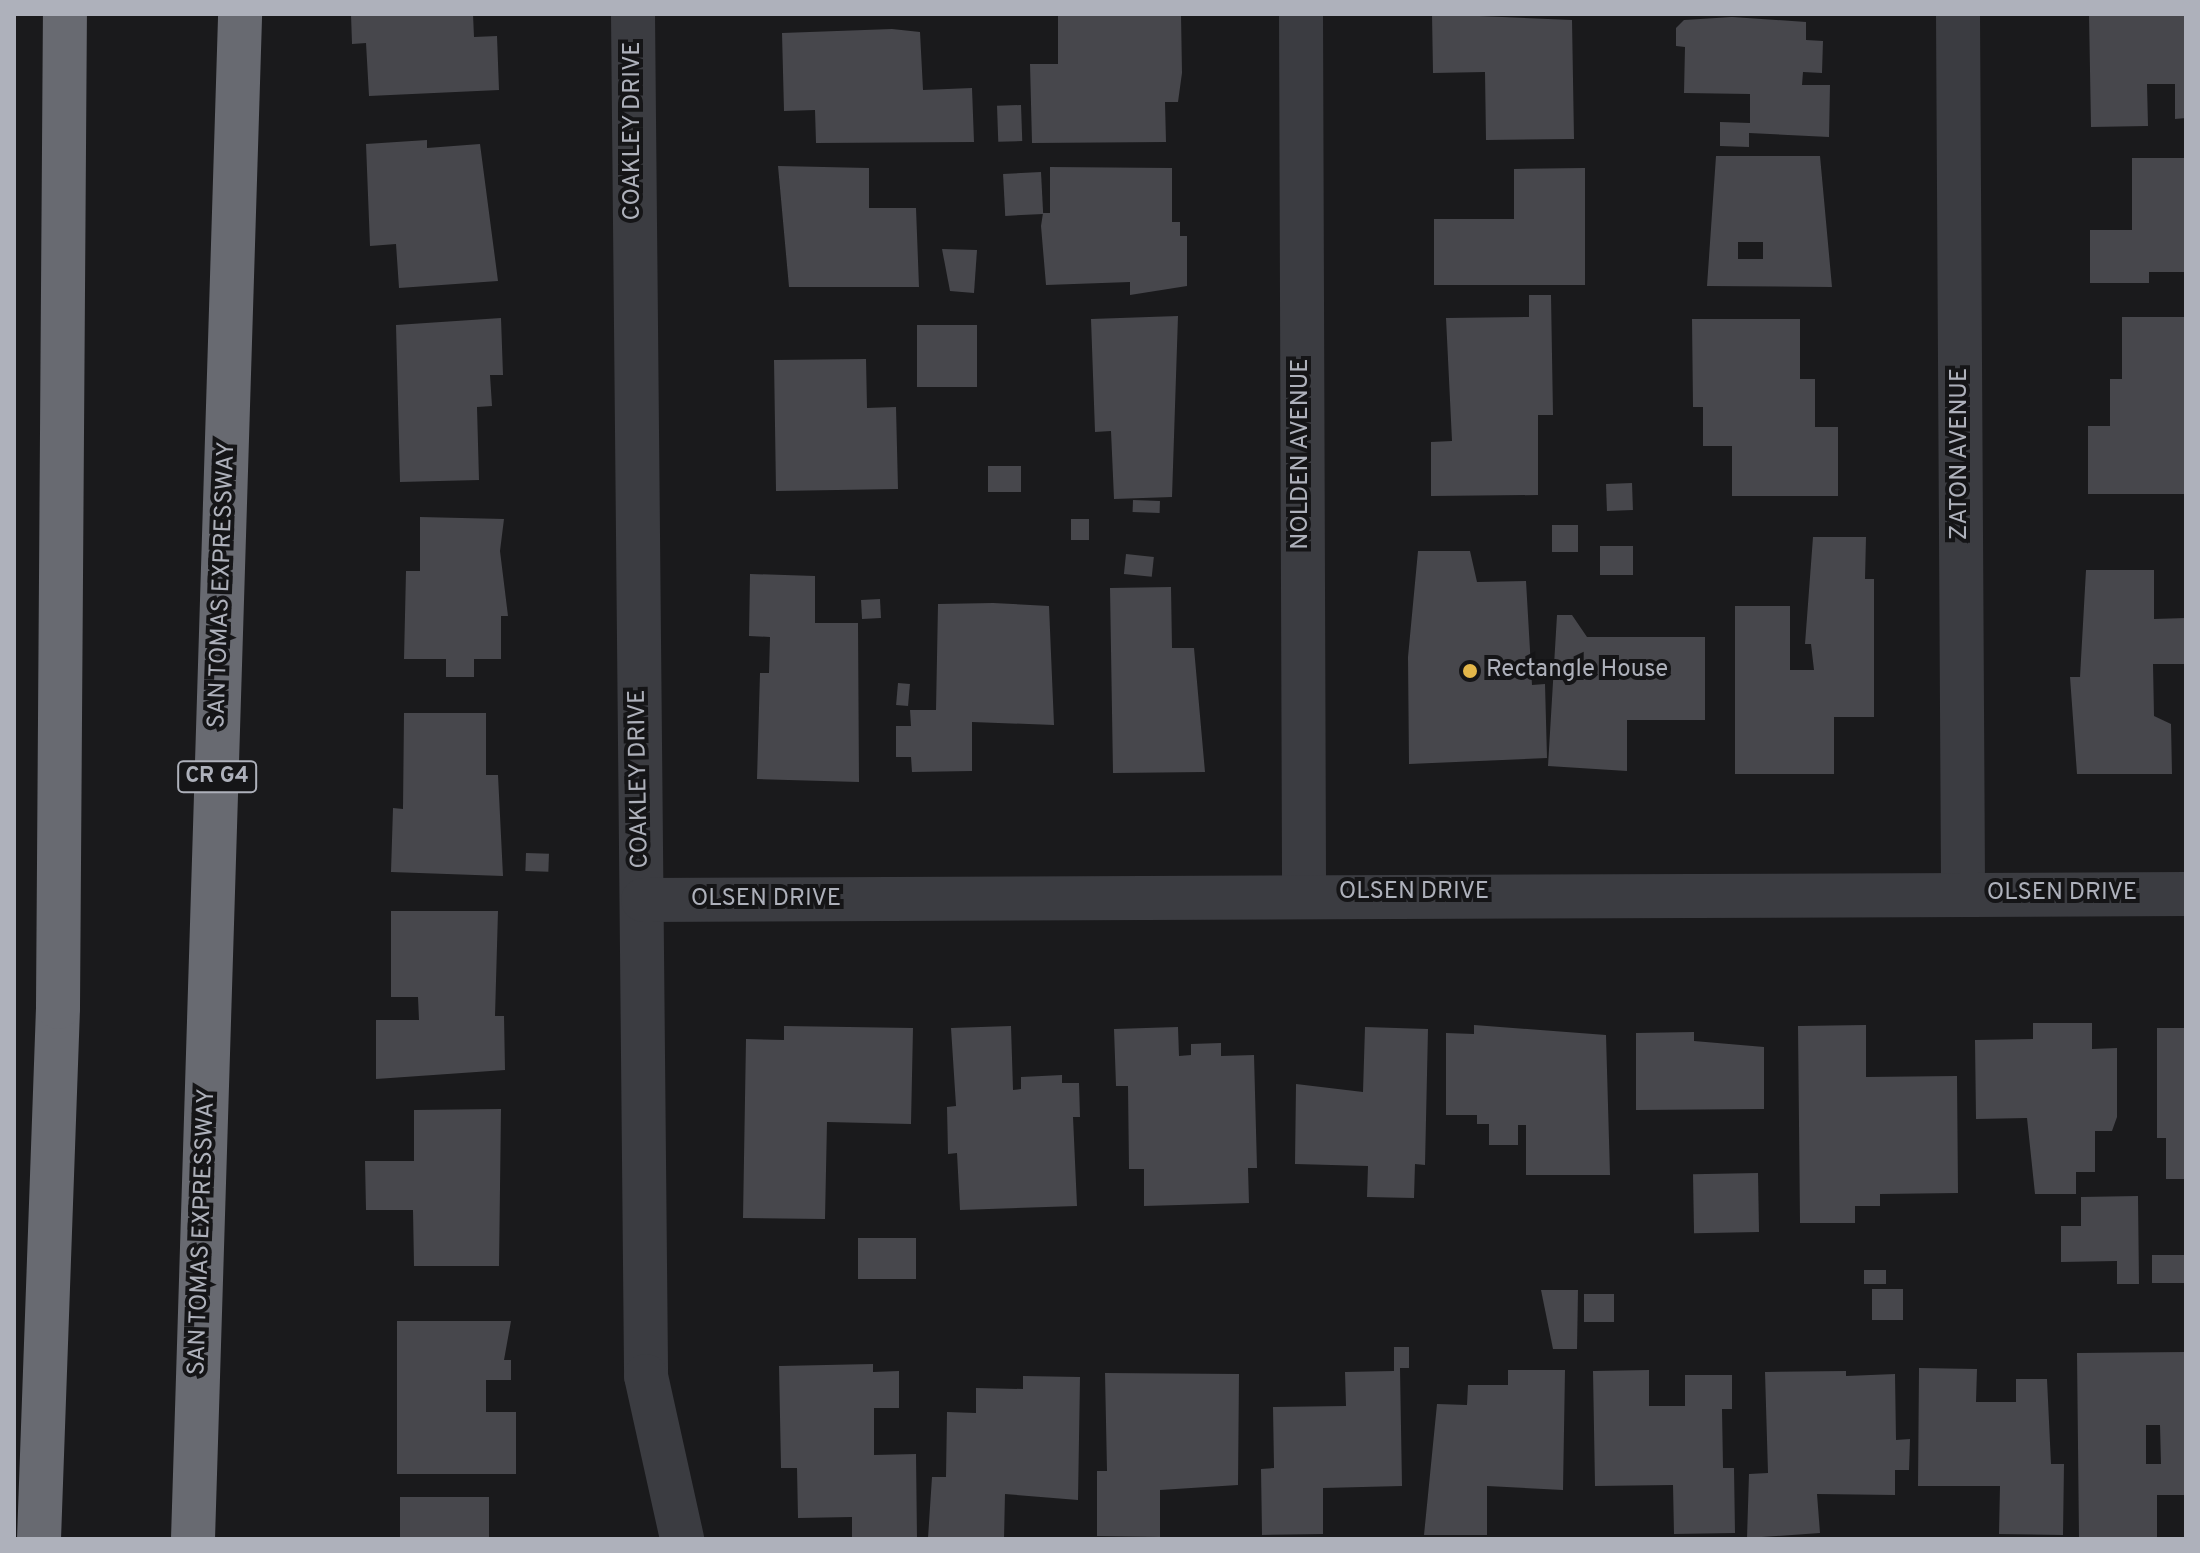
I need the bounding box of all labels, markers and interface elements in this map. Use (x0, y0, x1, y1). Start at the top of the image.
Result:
street label: COAKLEY DRIVE (620, 41, 648, 221)
street label: NOLDEN AVENUE (1288, 358, 1316, 550)
street label: ZATON AVENUE (1947, 367, 1975, 541)
street label: SAN TOMAS EXPRESSWAY (204, 441, 242, 729)
place label: Rectangle House (1486, 657, 1668, 685)
marker: Rectangle House (1461, 662, 1479, 680)
street label: COAKLEY DRIVE (624, 689, 656, 869)
road number: CR G4 (177, 759, 257, 795)
street label: OLSEN DRIVE (1339, 879, 1489, 907)
street label: OLSEN DRIVE (1987, 880, 2137, 908)
street label: OLSEN DRIVE (691, 886, 841, 914)
street label: SAN TOMAS EXPRESSWAY (184, 1088, 222, 1376)

